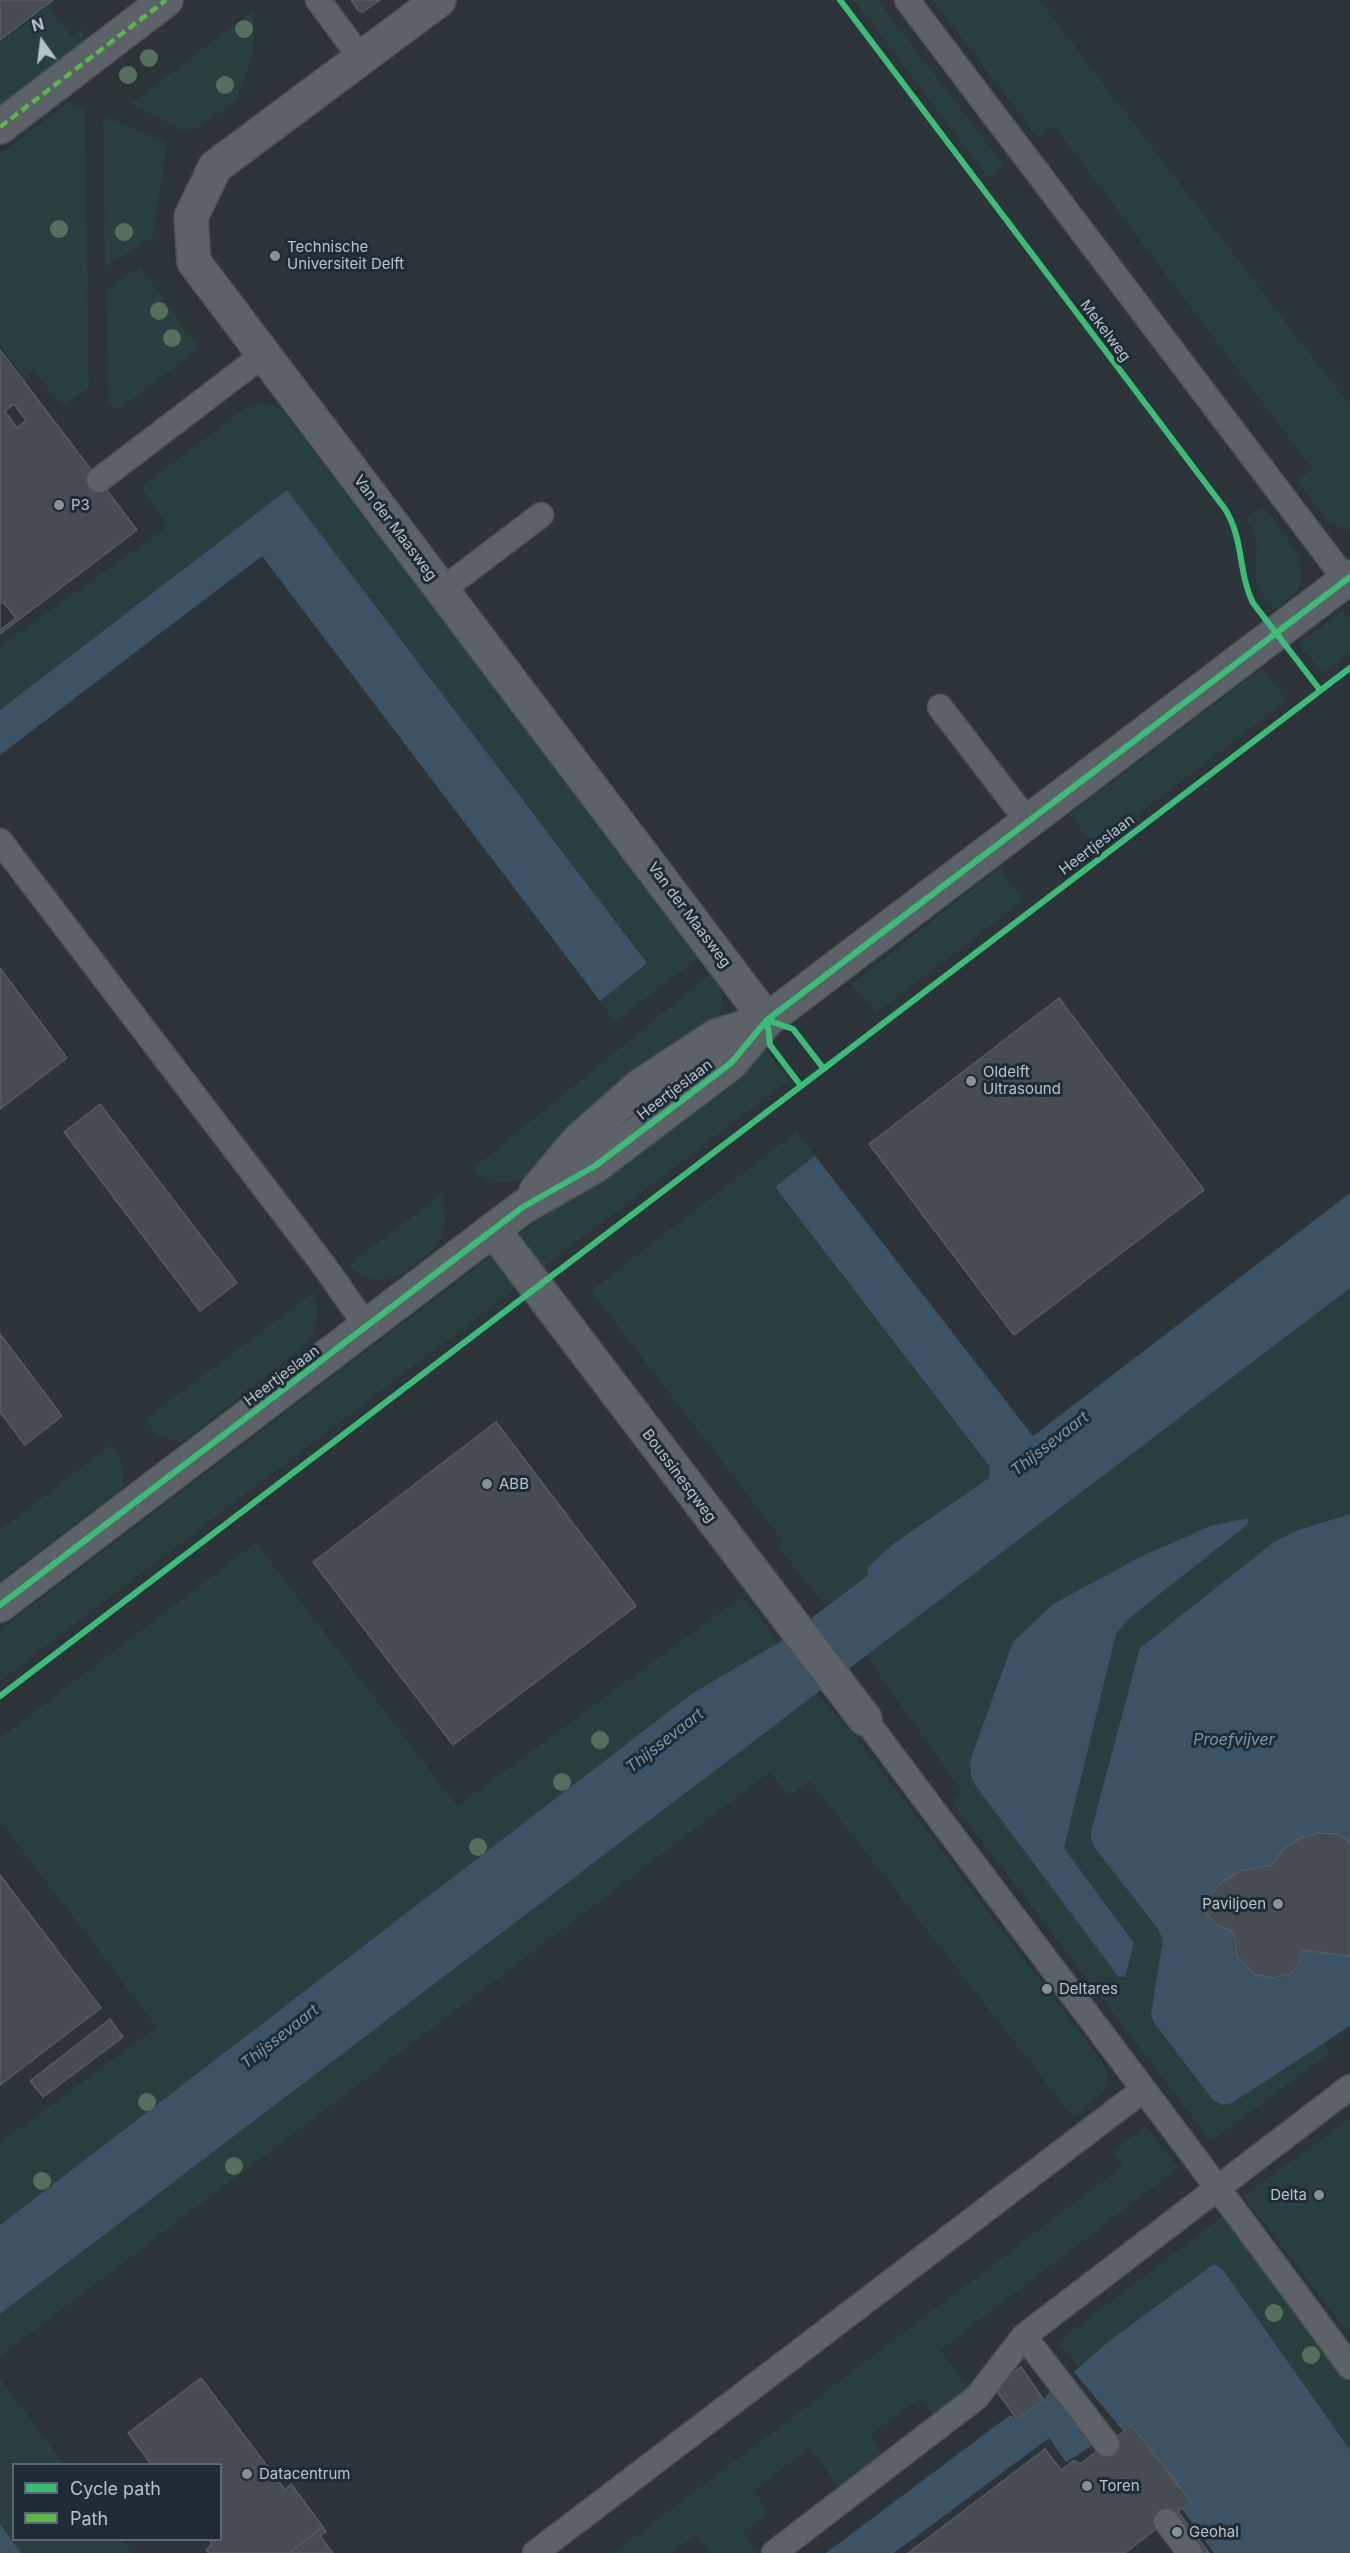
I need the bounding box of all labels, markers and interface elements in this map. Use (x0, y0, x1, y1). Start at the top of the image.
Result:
north arrow (12, 12, 72, 72)
text: N (29, 13, 46, 36)
place label: Technische Universiteit Delft (287, 238, 404, 273)
marker: Technische Universiteit Delft (268, 249, 282, 263)
street label: Mekelweg (1076, 297, 1134, 365)
street label: Van der Maasweg (350, 472, 440, 584)
place label: P3 (71, 496, 90, 514)
marker: P3 (52, 498, 66, 512)
street label: Heertjeslaan (1056, 811, 1138, 879)
street label: Van der Maasweg (644, 859, 734, 971)
street label: Heertjeslaan (634, 1056, 716, 1124)
place label: Oldelft Ultrasound (983, 1063, 1061, 1098)
marker: Oldelft Ultrasound (964, 1074, 978, 1088)
street label: Heertjeslaan (241, 1342, 323, 1410)
water label: Thijssevaart (1007, 1408, 1093, 1480)
street label: Boussinesqweg (638, 1426, 720, 1526)
place label: ABB (499, 1475, 529, 1493)
marker: ABB (480, 1477, 494, 1491)
water label: Thijssevaart (622, 1705, 708, 1777)
water label: Proefvijver (1193, 1730, 1275, 1750)
place label: Paviljoen (1202, 1895, 1266, 1913)
marker: Paviljoen (1271, 1897, 1285, 1911)
place label: Deltares (1059, 1980, 1118, 1998)
marker: Deltares (1040, 1982, 1054, 1996)
water label: Thijssevaart (237, 2001, 323, 2073)
place label: Delta (1270, 2186, 1307, 2204)
marker: Delta (1312, 2188, 1326, 2202)
legend (12, 2463, 222, 2541)
place label: Datacentrum (259, 2465, 350, 2483)
marker: Datacentrum (240, 2467, 254, 2481)
place label: Toren (1099, 2477, 1140, 2495)
text: Cycle path (70, 2478, 161, 2499)
marker: Toren (1080, 2479, 1094, 2493)
text: Path (70, 2508, 108, 2529)
place label: Geohal (1189, 2523, 1239, 2541)
marker: Geohal (1170, 2525, 1184, 2539)

